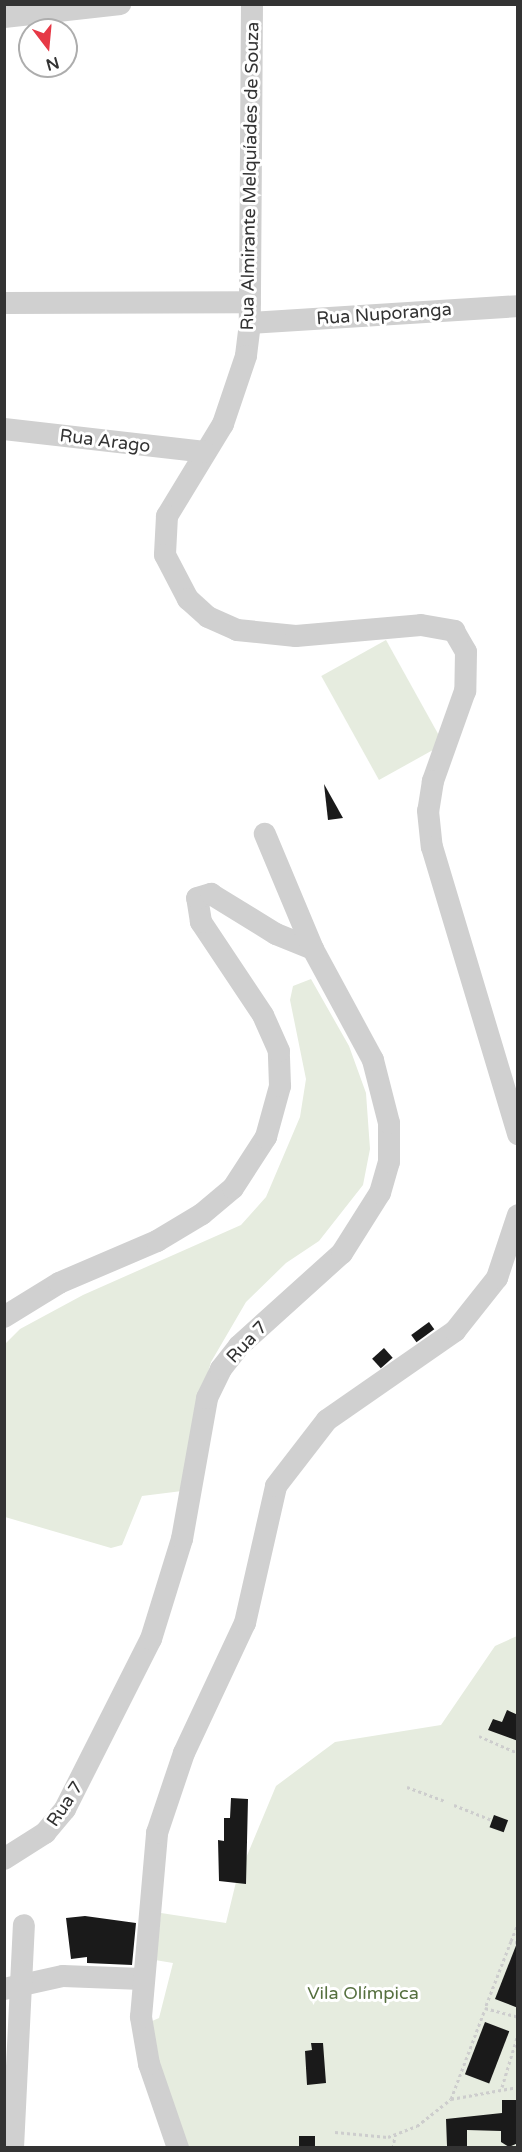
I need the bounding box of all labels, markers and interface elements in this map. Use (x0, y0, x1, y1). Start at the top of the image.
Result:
north arrow (18, 18, 78, 78)
street label: Rua Almirante Melquíades de Souza (237, 22, 263, 330)
text: N (43, 52, 61, 75)
street label: Rua Nuporanga (316, 299, 452, 329)
street label: Rua Arago (58, 425, 152, 457)
street label: Rua 7 (222, 1316, 272, 1368)
street label: Rua 7 (42, 1777, 88, 1831)
park label: Vila Olímpica (307, 1982, 419, 2004)

